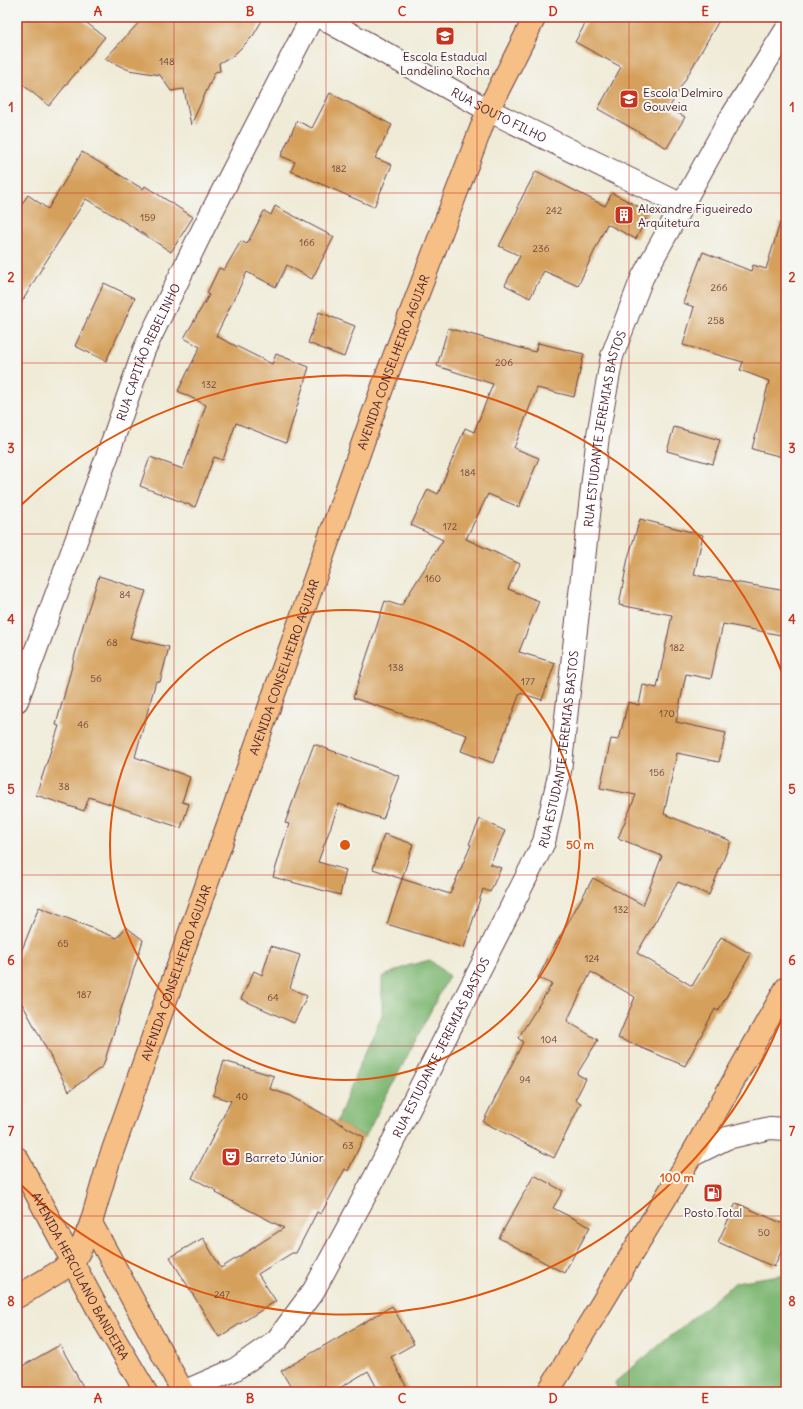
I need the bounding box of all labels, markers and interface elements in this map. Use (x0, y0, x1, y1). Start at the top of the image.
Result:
text: A (94, 3, 103, 20)
text: B (246, 3, 255, 20)
text: C (398, 3, 407, 20)
text: D (548, 3, 558, 20)
text: E (701, 3, 709, 20)
school or university icon: Escola Estadual Landelino Rocha (434, 25, 456, 47)
place label: Escola Estadual Landelino Rocha (400, 49, 490, 78)
house number: 148 (159, 55, 175, 68)
street label: RUA SOUTO FILHO (449, 84, 549, 145)
place label: Escola Delmiro Gouveia (643, 85, 723, 114)
school or university icon: Escola Delmiro Gouveia (618, 88, 640, 110)
text: 1 (8, 99, 14, 116)
text: 1 (789, 99, 795, 116)
house number: 182 (331, 162, 347, 175)
place label: Alexandre Figueiredo Arquitetura (638, 201, 753, 230)
house number: 242 (546, 204, 563, 217)
building icon: Alexandre Figueiredo Arquitetura (613, 204, 635, 226)
house number: 159 (140, 211, 156, 224)
house number: 166 (299, 236, 315, 249)
house number: 236 (533, 242, 550, 255)
text: 2 (7, 269, 15, 286)
text: 2 (788, 269, 796, 286)
street label: AVENIDA CONSELHEIRO AGUIAR (354, 272, 432, 452)
street label: RUA CAPITÃO REBELINHO (113, 281, 183, 423)
house number: 266 (710, 281, 728, 294)
house number: 258 (708, 314, 725, 327)
street label: RUA ESTUDANTE JEREMIAS BASTOS (580, 328, 629, 528)
house number: 206 (495, 356, 513, 369)
house number: 132 (201, 378, 217, 391)
text: 3 (7, 440, 15, 457)
text: 3 (788, 440, 796, 457)
house number: 184 (460, 466, 476, 479)
house number: 172 (443, 520, 458, 533)
house number: 160 (425, 572, 441, 585)
street label: AVENIDA CONSELHEIRO AGUIAR (246, 576, 322, 757)
house number: 84 (119, 588, 131, 601)
text: 4 (7, 611, 15, 628)
text: 4 (788, 611, 796, 628)
house number: 68 (106, 636, 118, 649)
house number: 182 (669, 641, 685, 654)
street label: RUA ESTUDANTE JEREMIAS BASTOS (535, 649, 581, 850)
house number: 138 (388, 661, 404, 674)
house number: 56 (90, 672, 102, 685)
house number: 177 (521, 675, 535, 688)
house number: 170 (659, 707, 675, 720)
house number: 46 (77, 718, 89, 731)
house number: 156 (649, 766, 665, 779)
house number: 38 (58, 780, 70, 793)
text: 5 (7, 781, 15, 798)
text: 5 (788, 781, 796, 798)
text: 50 m (566, 837, 595, 852)
centre of rings (338, 838, 352, 852)
street label: AVENIDA CONSELHEIRO AGUIAR (138, 882, 214, 1063)
house number: 132 (613, 903, 629, 916)
house number: 65 (57, 937, 69, 950)
text: 6 (7, 952, 15, 969)
house number: 124 (584, 952, 600, 965)
text: 6 (788, 952, 796, 969)
street label: RUA ESTUDANTE JEREMIAS BASTOS (389, 954, 492, 1140)
house number: 187 (77, 988, 91, 1001)
house number: 64 (267, 991, 279, 1004)
house number: 104 (541, 1033, 557, 1046)
house number: 94 (519, 1073, 531, 1086)
house number: 40 (236, 1090, 248, 1103)
text: 7 (8, 1123, 15, 1140)
text: 7 (789, 1123, 796, 1140)
house number: 63 (342, 1139, 354, 1152)
theatre icon: Barreto Júnior (220, 1146, 242, 1168)
place label: Barreto Júnior (245, 1150, 324, 1165)
text: 100 m (660, 1170, 694, 1185)
fuel station icon: Posto Total (702, 1182, 724, 1204)
street label: AVENIDA HERCULANO BANDEIRA (29, 1189, 133, 1363)
place label: Posto Total (684, 1205, 742, 1220)
house number: 50 (758, 1226, 770, 1239)
house number: 247 (214, 1288, 230, 1301)
text: 8 (7, 1293, 15, 1310)
text: 8 (788, 1293, 796, 1310)
text: A (94, 1390, 103, 1407)
text: B (246, 1390, 255, 1407)
text: C (398, 1390, 407, 1407)
text: D (548, 1390, 558, 1407)
text: E (701, 1390, 709, 1407)

